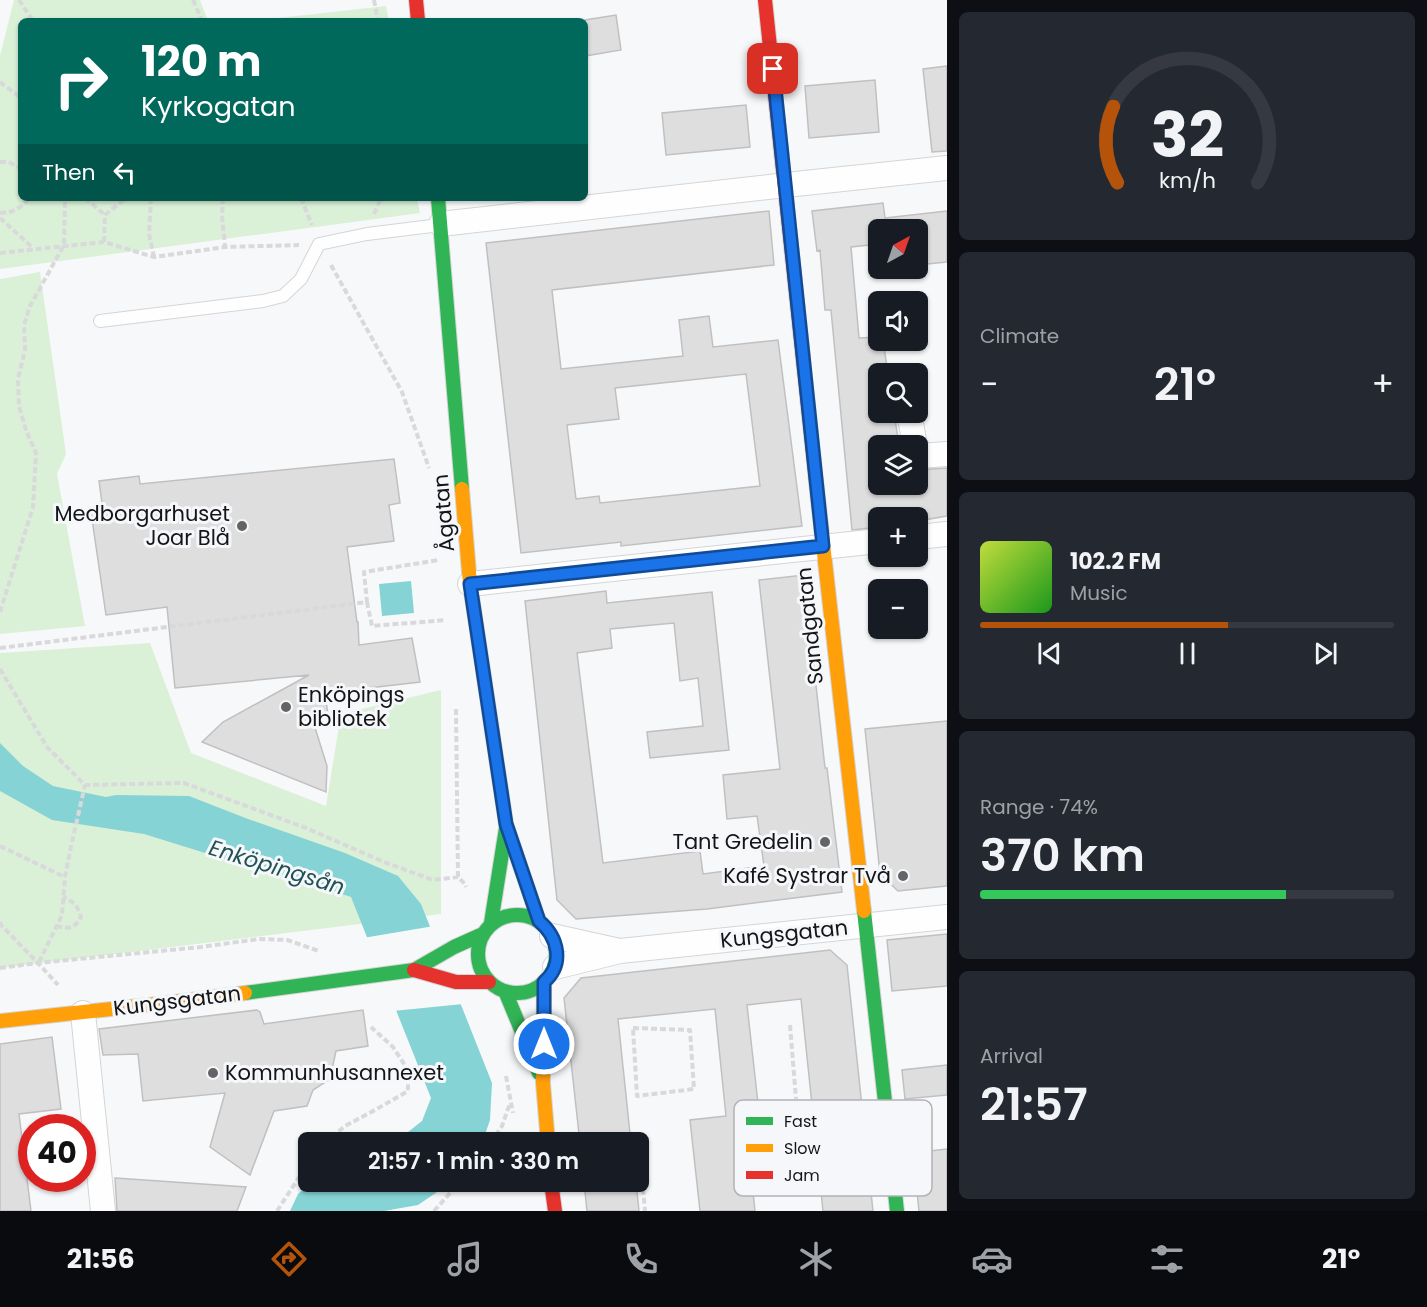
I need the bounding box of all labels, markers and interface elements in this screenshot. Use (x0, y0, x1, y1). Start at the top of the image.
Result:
text: 120 m (141, 32, 262, 91)
icon: right (42, 42, 120, 120)
pin (747, 43, 798, 94)
icon: arrive (756, 52, 789, 85)
text: Kyrkogatan (141, 88, 296, 125)
text: 32 (1150, 91, 1224, 179)
icon: left (108, 156, 141, 189)
text: Then (42, 157, 96, 188)
text: km/h (1158, 165, 1216, 196)
north arrow (868, 219, 928, 279)
map controls (868, 219, 928, 639)
button: sound (868, 291, 928, 351)
text: Climate (980, 322, 1059, 350)
text: 21° (1154, 353, 1216, 416)
text: − (980, 361, 998, 408)
text: + (1371, 361, 1394, 408)
button: search (868, 363, 928, 423)
button: layers (868, 435, 928, 495)
street label: Ågatan (426, 473, 461, 553)
place label: Medborgarhuset Joar Blå (55, 499, 230, 552)
button: + (868, 507, 928, 567)
marker: Medborgarhuset Joar Blå (235, 519, 249, 533)
text: 102.2 FM (1070, 546, 1161, 577)
street label: Sandgatan (789, 566, 830, 686)
button: − (868, 579, 928, 639)
text: Music (1070, 579, 1128, 607)
icon: previous (1033, 637, 1066, 670)
icon: pause (1171, 637, 1204, 670)
icon: next (1309, 637, 1342, 670)
place label: Enköpings bibliotek (298, 680, 404, 733)
marker: Enköpings bibliotek (279, 700, 293, 714)
text: Range · 74% (980, 793, 1098, 821)
text: 370 km (980, 824, 1145, 887)
place label: Tant Gredelin (673, 827, 813, 856)
water label: Enköpingsån (205, 832, 349, 903)
marker: Tant Gredelin (818, 835, 832, 849)
place label: Kafé Systrar Två (723, 861, 891, 890)
marker: Kafé Systrar Två (896, 869, 910, 883)
street label: Kungsgatan (719, 912, 849, 955)
street label: Kungsgatan (112, 978, 242, 1023)
position arrow (512, 1012, 576, 1076)
text: Arrival (980, 1042, 1043, 1070)
place label: Kommunhusannexet (225, 1058, 444, 1087)
marker: Kommunhusannexet (206, 1066, 220, 1080)
text: 21:57 (980, 1073, 1088, 1136)
legend (734, 1100, 932, 1196)
text: Fast (784, 1110, 817, 1133)
speed limit sign: 40 (18, 1114, 96, 1192)
text: Slow (784, 1137, 821, 1160)
text: 21:57 · 1 min · 330 m (368, 1146, 579, 1177)
text: Jam (784, 1164, 820, 1187)
icon: directions (268, 1238, 310, 1280)
icon: music (444, 1238, 486, 1280)
icon: phone (620, 1238, 662, 1280)
icon: climate (795, 1238, 837, 1280)
icon: car (971, 1238, 1013, 1280)
icon: filters (1146, 1238, 1188, 1280)
text: 21:56 (67, 1240, 135, 1277)
text: 21° (1322, 1240, 1360, 1277)

